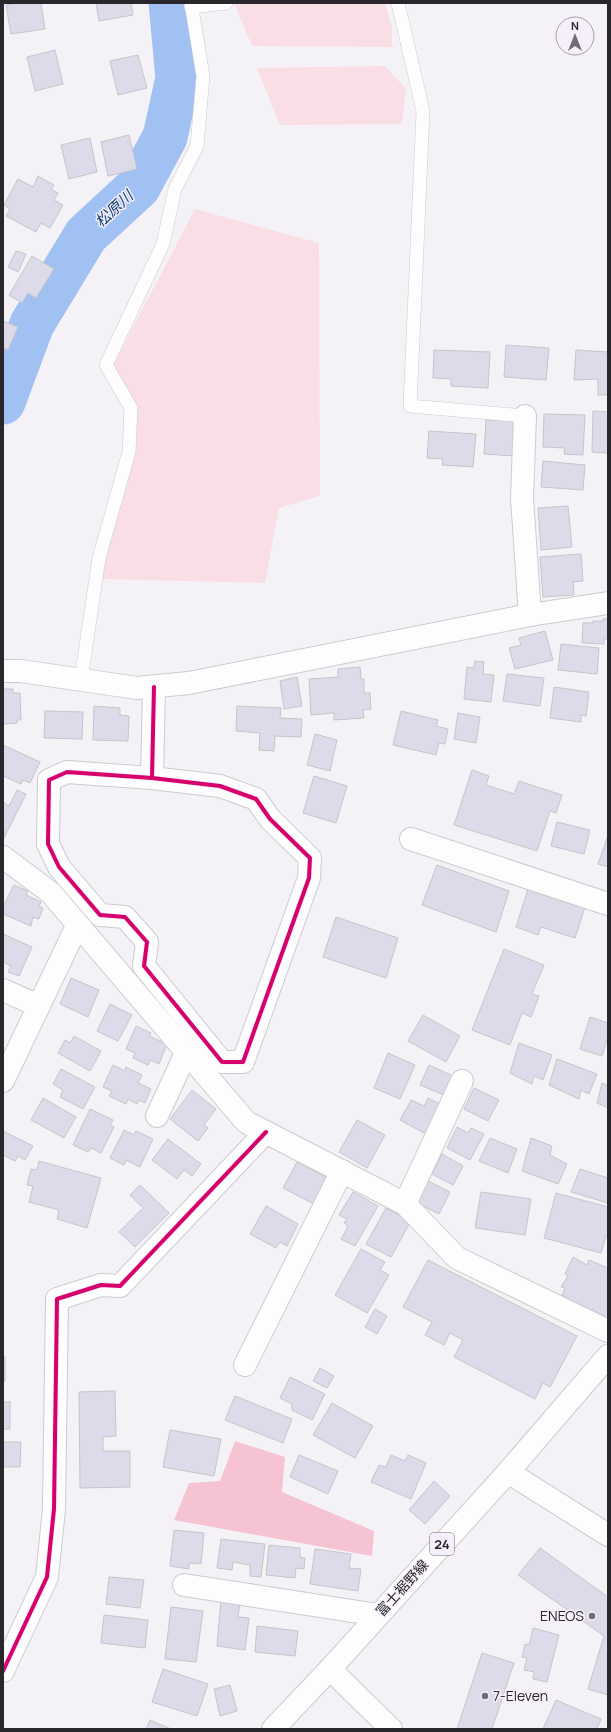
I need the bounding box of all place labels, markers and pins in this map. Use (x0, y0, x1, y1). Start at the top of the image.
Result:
place label: ENEOS (540, 1606, 584, 1625)
marker: ENEOS (587, 1611, 597, 1621)
place label: 7-Eleven (493, 1686, 548, 1705)
marker: 7-Eleven (480, 1691, 490, 1701)

